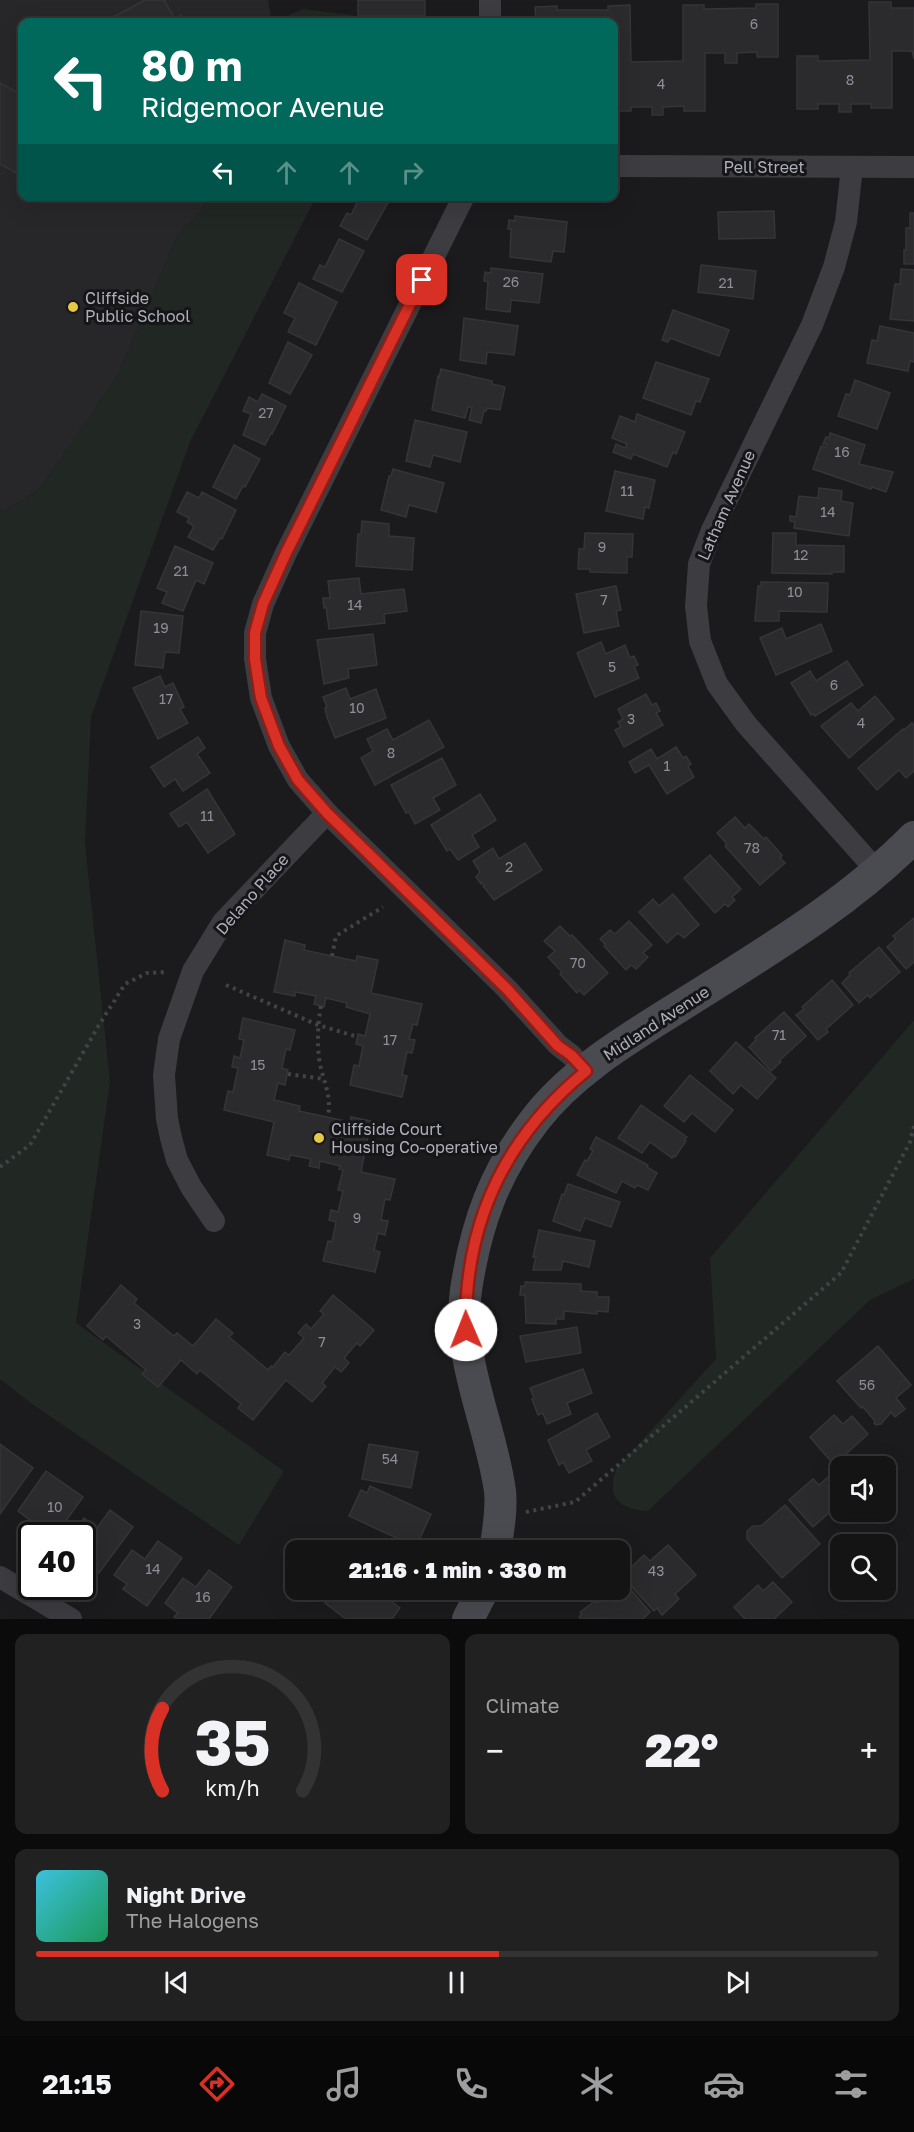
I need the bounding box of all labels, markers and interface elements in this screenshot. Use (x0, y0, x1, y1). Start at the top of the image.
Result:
house number: 6 (750, 15, 758, 32)
text: 80 m (141, 40, 242, 90)
icon: left (42, 42, 120, 120)
house number: 8 (846, 71, 854, 88)
house number: 4 (657, 75, 665, 92)
text: Ridgemoor Avenue (141, 91, 384, 123)
icon: left (207, 156, 240, 189)
icon: ahead (270, 156, 303, 189)
icon: ahead (333, 156, 366, 189)
icon: right (396, 156, 429, 189)
street label: Pell Street (723, 157, 805, 177)
pin (396, 254, 447, 305)
icon: arrive (405, 263, 438, 296)
house number: 26 (503, 273, 519, 290)
house number: 21 (719, 274, 734, 291)
place label: Cliffside Public School (85, 288, 190, 326)
marker: Cliffside Public School (66, 300, 80, 314)
house number: 27 (258, 404, 274, 421)
house number: 16 (834, 443, 850, 460)
street label: Latham Avenue (693, 447, 759, 563)
house number: 11 (620, 482, 634, 499)
house number: 14 (820, 503, 836, 520)
house number: 9 (598, 538, 606, 555)
house number: 12 (794, 546, 808, 563)
house number: 21 (174, 562, 189, 579)
house number: 10 (787, 583, 803, 600)
house number: 7 (600, 591, 608, 608)
house number: 14 (347, 596, 363, 613)
house number: 19 (153, 619, 169, 636)
house number: 5 (608, 658, 616, 675)
house number: 6 (830, 676, 838, 693)
house number: 17 (159, 690, 173, 707)
house number: 10 (349, 699, 365, 716)
house number: 3 (627, 710, 635, 727)
house number: 4 (857, 714, 865, 731)
house number: 8 (387, 744, 395, 761)
house number: 1 (664, 757, 671, 774)
house number: 11 (200, 807, 214, 824)
house number: 78 (744, 839, 760, 856)
street label: Delano Place (211, 849, 293, 939)
house number: 2 (505, 858, 513, 875)
house number: 70 (570, 954, 586, 971)
street label: Midland Avenue (599, 981, 713, 1065)
house number: 71 (772, 1026, 786, 1043)
house number: 17 (383, 1031, 397, 1048)
house number: 15 (251, 1056, 265, 1073)
place label: Cliffside Court Housing Co-operative (331, 1119, 498, 1157)
marker: Cliffside Court Housing Co-operative (312, 1131, 326, 1145)
house number: 9 (353, 1209, 361, 1226)
position arrow (434, 1298, 498, 1362)
house number: 3 (133, 1315, 141, 1332)
house number: 7 (318, 1333, 326, 1350)
house number: 56 (859, 1376, 875, 1393)
house number: 54 (382, 1450, 398, 1467)
map controls (830, 1456, 896, 1600)
button: sound (830, 1456, 896, 1522)
house number: 10 (47, 1498, 63, 1515)
speed limit sign: 40 (18, 1522, 96, 1600)
button: search (830, 1534, 896, 1600)
text: 21:16 · 1 min · 330 m (349, 1556, 566, 1583)
house number: 14 (145, 1560, 161, 1577)
house number: 43 (648, 1562, 664, 1579)
house number: 16 (195, 1588, 211, 1605)
text: Climate (486, 1693, 559, 1717)
text: 35 (194, 1704, 270, 1779)
text: 22° (645, 1723, 718, 1777)
text: − (486, 1731, 504, 1770)
text: + (860, 1731, 878, 1770)
text: km/h (205, 1775, 260, 1801)
text: Night Drive (126, 1881, 246, 1908)
text: The Halogens (126, 1908, 259, 1932)
icon: previous (160, 1966, 193, 1999)
icon: pause (440, 1966, 473, 1999)
icon: next (721, 1966, 754, 1999)
icon: directions (196, 2063, 238, 2105)
icon: music (323, 2063, 365, 2105)
icon: phone (450, 2063, 492, 2105)
icon: climate (576, 2063, 618, 2105)
icon: car (703, 2063, 745, 2105)
icon: filters (830, 2063, 872, 2105)
text: 21:15 (42, 2068, 112, 2100)

